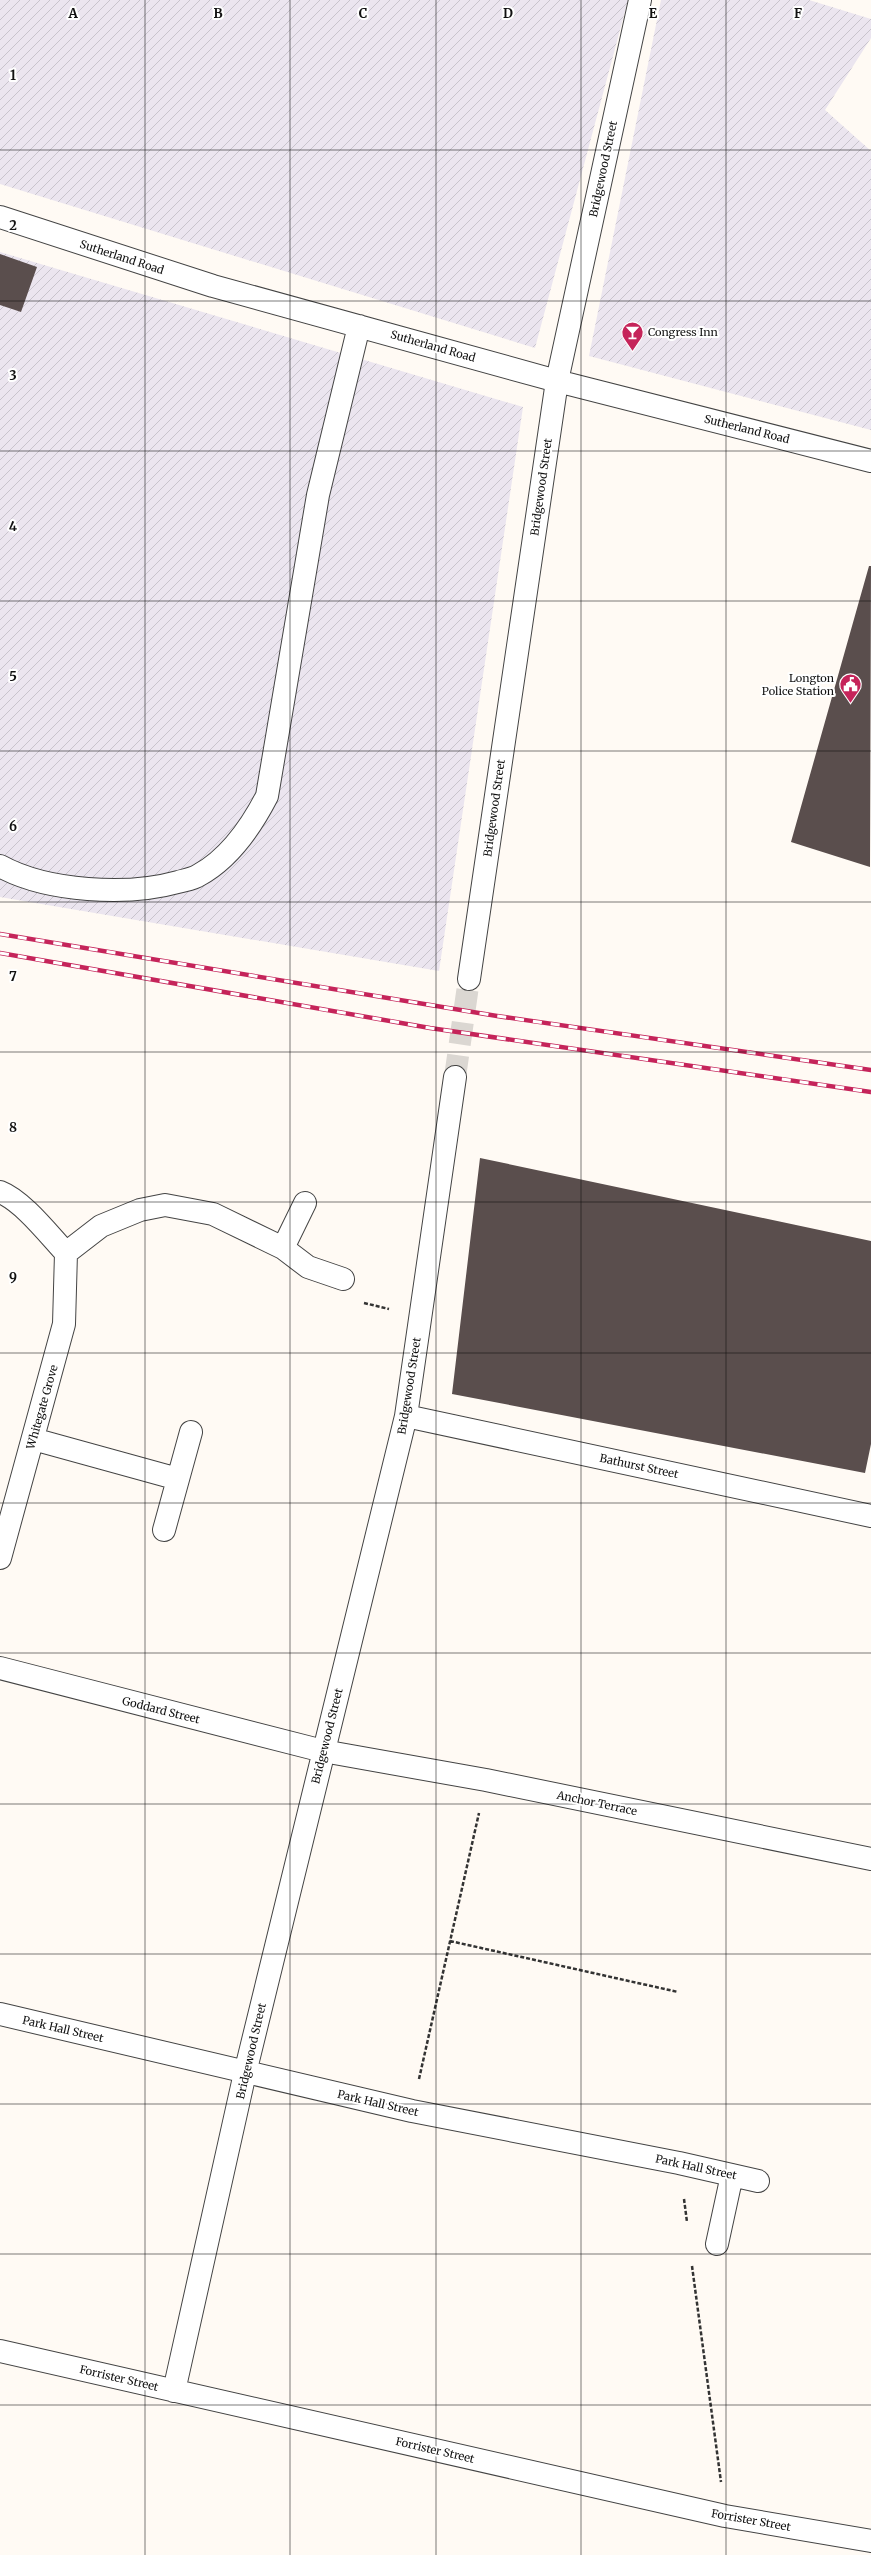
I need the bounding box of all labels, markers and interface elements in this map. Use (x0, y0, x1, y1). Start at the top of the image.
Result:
text: A (67, 5, 78, 22)
text: B (213, 5, 223, 22)
text: C (359, 5, 368, 22)
text: D (503, 5, 513, 22)
text: E (649, 5, 658, 22)
text: F (794, 5, 802, 22)
text: 1 (10, 67, 16, 84)
street label: Bridgewood Street (586, 119, 620, 218)
text: 2 (9, 217, 17, 234)
street label: Sutherland Road (78, 237, 166, 277)
bar icon: Congress Inn (620, 319, 646, 352)
place label: Congress Inn (648, 325, 719, 339)
street label: Sutherland Road (389, 327, 477, 365)
text: 3 (9, 367, 17, 384)
street label: Sutherland Road (703, 412, 792, 446)
street label: Bridgewood Street (527, 437, 555, 537)
text: 4 (9, 518, 18, 535)
text: 5 (9, 668, 17, 685)
place label: Longton Police Station (762, 671, 835, 698)
public building icon: Longton Police Station (837, 671, 863, 704)
street label: Bridgewood Street (480, 758, 508, 858)
text: 6 (9, 818, 17, 835)
text: 7 (9, 968, 17, 985)
text: 8 (9, 1119, 17, 1136)
text: 9 (9, 1269, 17, 1286)
street label: Bridgewood Street (394, 1336, 424, 1436)
street label: Whitegate Grove (23, 1363, 61, 1452)
street label: Bathurst Street (598, 1451, 680, 1481)
street label: Bridgewood Street (308, 1686, 346, 1785)
street label: Goddard Street (121, 1694, 202, 1727)
street label: Anchor Terrace (555, 1787, 639, 1818)
street label: Bridgewood Street (233, 2001, 269, 2100)
street label: Park Hall Street (21, 2013, 106, 2045)
street label: Park Hall Street (336, 2087, 421, 2119)
street label: Park Hall Street (654, 2152, 739, 2183)
street label: Forrister Street (78, 2362, 160, 2394)
street label: Forrister Street (394, 2434, 476, 2466)
street label: Forrister Street (710, 2506, 793, 2534)

